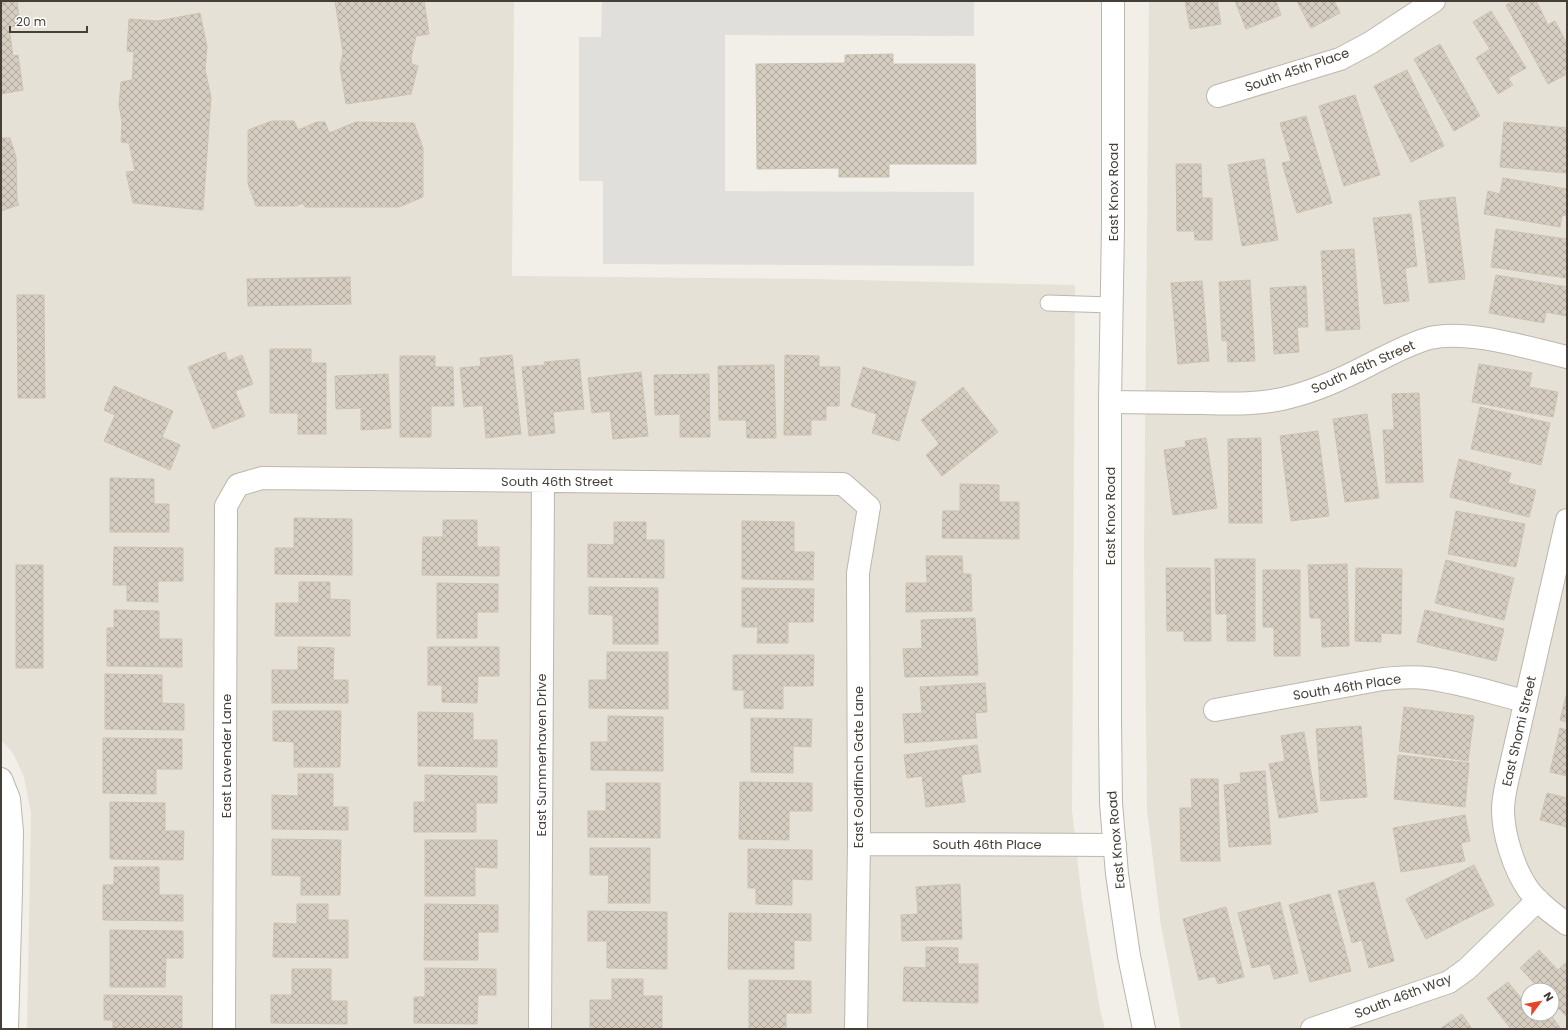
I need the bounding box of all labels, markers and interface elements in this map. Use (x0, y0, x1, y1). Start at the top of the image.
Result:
scale bar (10, 8, 87, 34)
text: 20 m (16, 13, 46, 30)
street label: South 45th Place (1242, 43, 1352, 97)
street label: East Knox Road (1104, 143, 1123, 241)
street label: South 46th Street (1308, 335, 1418, 398)
street label: East Knox Road (1101, 467, 1120, 565)
street label: South 46th Street (501, 472, 613, 491)
street label: South 46th Place (1292, 669, 1402, 705)
street label: East Summerhaven Drive (532, 674, 551, 836)
street label: East Shomi Street (1497, 674, 1541, 788)
street label: East Goldfinch Gate Lane (849, 686, 868, 848)
street label: East Lavender Lane (217, 694, 236, 818)
street label: East Knox Road (1102, 790, 1130, 890)
street label: South 46th Place (932, 835, 1042, 854)
street label: South 46th Way (1352, 969, 1455, 1023)
north arrow (1520, 982, 1560, 1022)
text: N (1540, 989, 1557, 1004)

